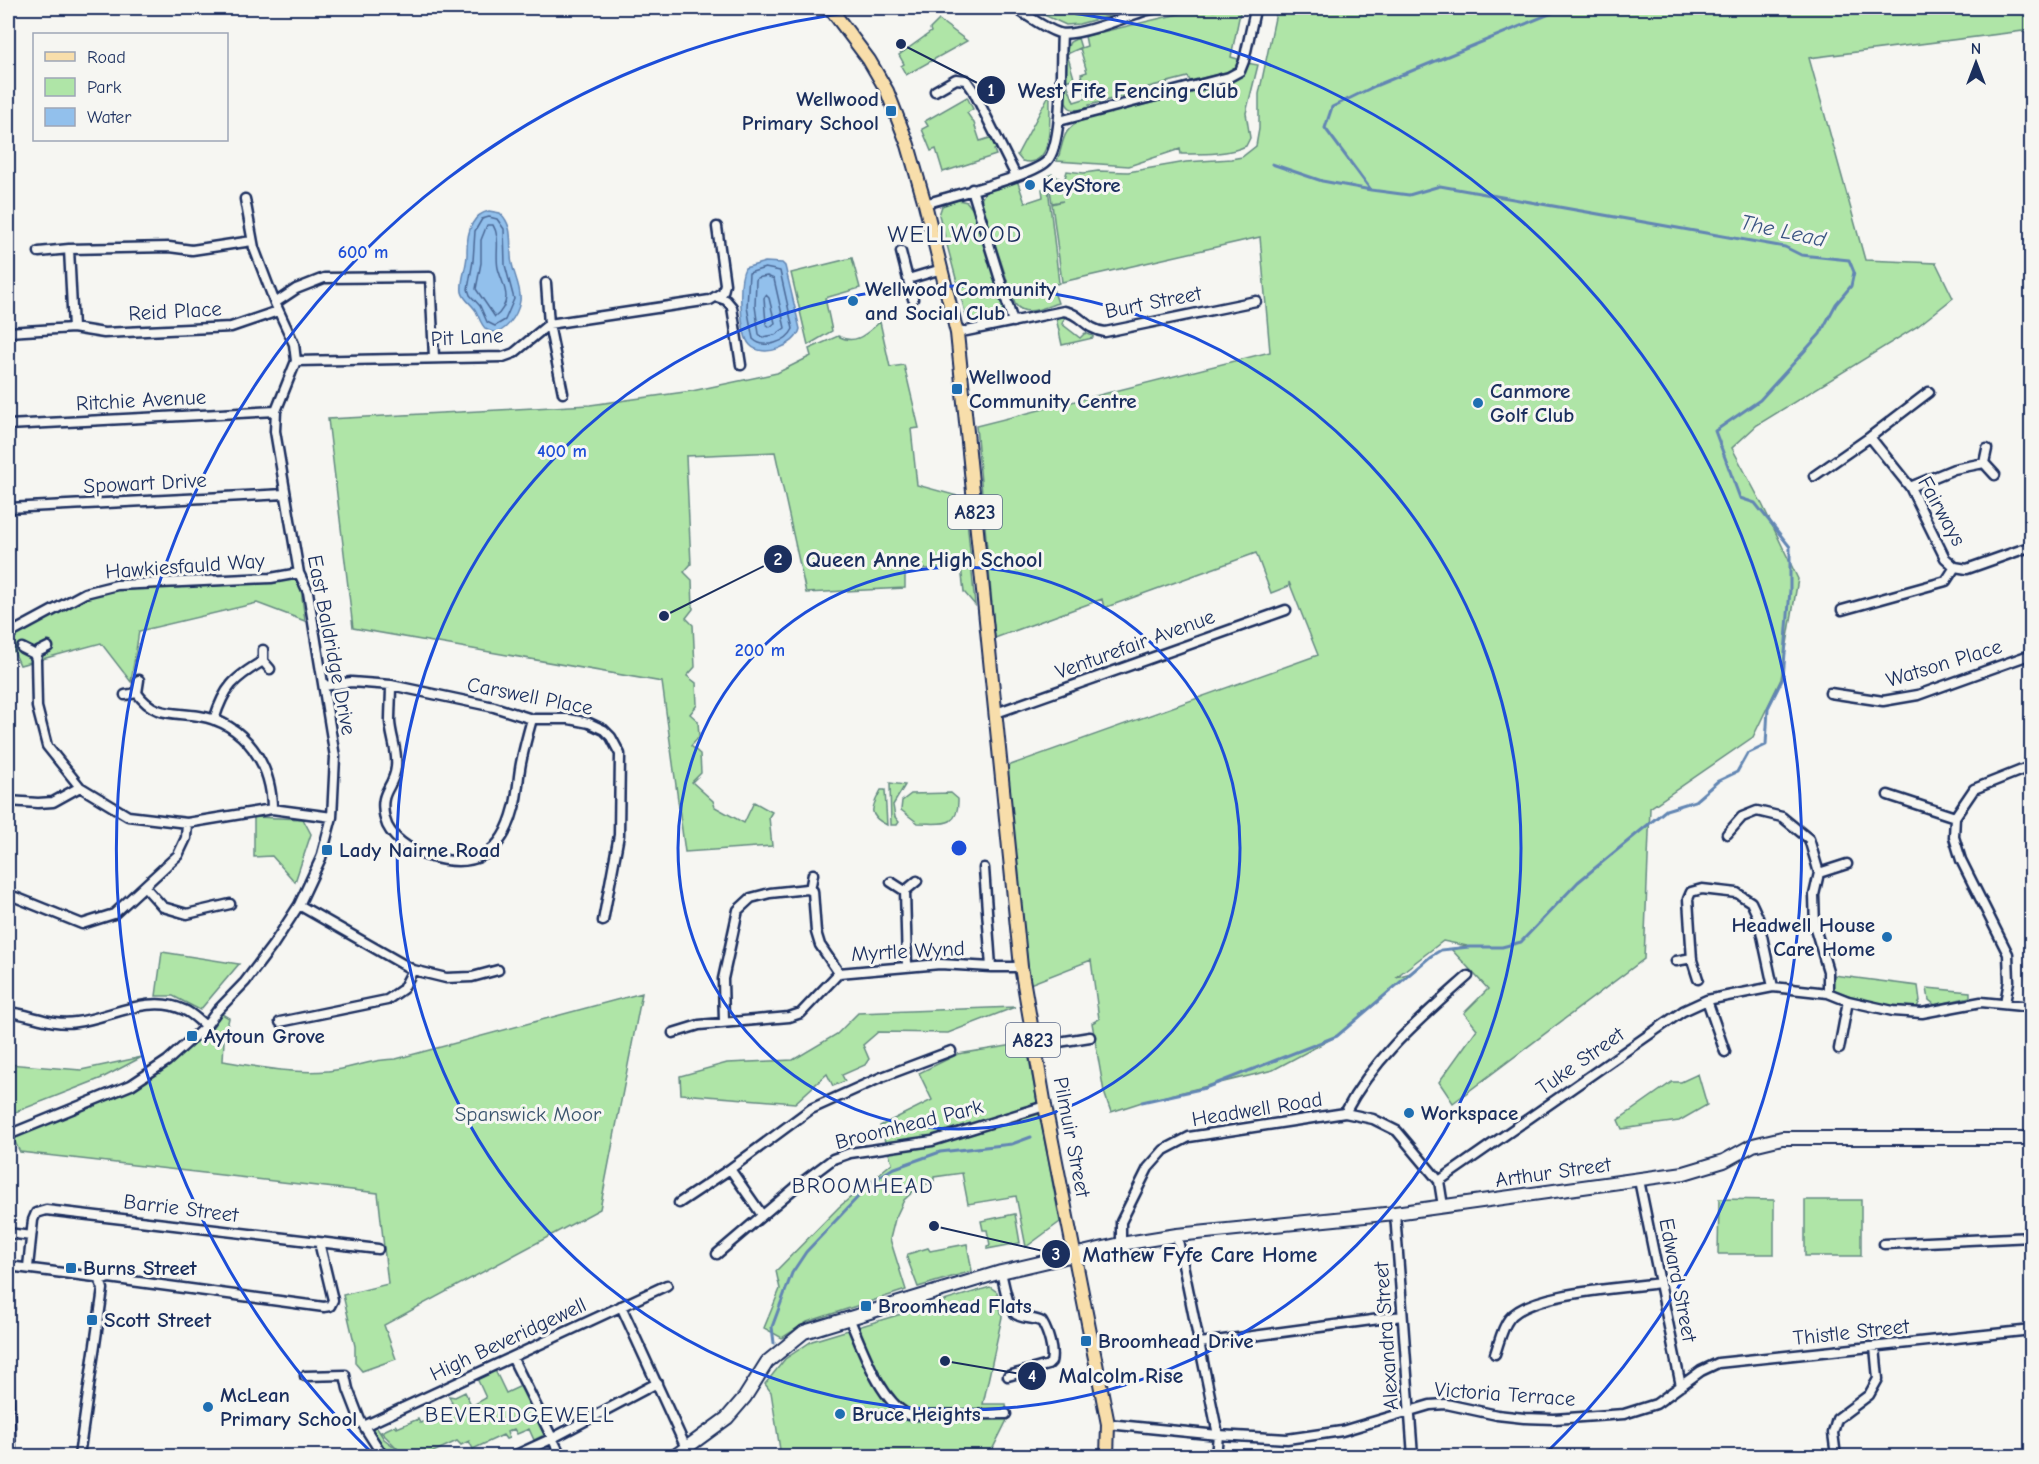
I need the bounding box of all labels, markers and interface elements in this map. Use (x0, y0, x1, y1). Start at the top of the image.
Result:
legend (33, 33, 228, 141)
north arrow (1946, 33, 2006, 93)
text: N (1971, 40, 1981, 58)
text: Road (87, 47, 126, 68)
callout: West Fife Fencing Club (976, 70, 1250, 110)
text: Park (87, 77, 122, 98)
text: West Fife Fencing Club (1018, 78, 1238, 104)
text: 1 (987, 80, 995, 101)
place label: Wellwood Primary School (742, 87, 879, 135)
marker: Wellwood Primary School (884, 104, 898, 118)
text: Water (87, 107, 132, 128)
place label: KeyStore (1042, 173, 1121, 197)
marker: KeyStore (1023, 178, 1037, 192)
water label: The Lead (1738, 209, 1829, 253)
district label: WELLWOOD (887, 220, 1023, 248)
text: 600 m (338, 242, 388, 263)
place label: Wellwood Community and Social Club (865, 277, 1056, 325)
street label: Burt Street (1103, 281, 1204, 323)
marker: Wellwood Community and Social Club (846, 294, 860, 308)
street label: Reid Place (128, 297, 222, 325)
street label: Pit Lane (430, 323, 504, 351)
place label: Wellwood Community Centre (969, 365, 1137, 413)
place label: Canmore Golf Club (1490, 379, 1574, 427)
marker: Wellwood Community Centre (950, 382, 964, 396)
street label: Ritchie Avenue (75, 385, 207, 415)
marker: Canmore Golf Club (1471, 396, 1485, 410)
text: 400 m (537, 441, 587, 462)
street label: Spowart Drive (83, 468, 207, 498)
street label: Fairways (1913, 472, 1971, 550)
road number: A823 (948, 495, 1002, 529)
callout: Queen Anne High School (763, 539, 1054, 579)
text: Queen Anne High School (805, 547, 1043, 573)
street label: Hawkiesfauld Way (104, 548, 266, 584)
text: 2 (774, 549, 783, 570)
street label: East Baldridge Drive (303, 553, 361, 737)
street label: Venturefair Avenue (1052, 604, 1218, 684)
street label: Watson Place (1883, 634, 2005, 692)
text: 200 m (735, 640, 785, 661)
street label: Carswell Place (465, 672, 595, 720)
place label: Lady Nairne Road (339, 838, 500, 862)
centre of rings (949, 838, 969, 858)
marker: Lady Nairne Road (320, 843, 334, 857)
place label: Headwell House Care Home (1731, 913, 1875, 961)
marker: Headwell House Care Home (1880, 930, 1894, 944)
street label: Myrtle Wynd (851, 936, 965, 966)
street label: Tuke Street (1532, 1021, 1629, 1100)
road number: A823 (1006, 1023, 1060, 1057)
place label: Aytoun Grove (204, 1024, 325, 1048)
marker: Aytoun Grove (185, 1029, 199, 1043)
street label: Pilmuir Street (1049, 1075, 1096, 1200)
street label: Headwell Road (1190, 1087, 1324, 1131)
street label: Broomhead Park (833, 1094, 985, 1154)
place label: Workspace (1421, 1101, 1518, 1125)
park label: Spanswick Moor (455, 1102, 602, 1126)
marker: Workspace (1402, 1106, 1416, 1120)
street label: Arthur Street (1494, 1152, 1613, 1192)
district label: BROOMHEAD (792, 1173, 934, 1199)
street label: Barrie Street (122, 1189, 241, 1227)
street label: Edward Street (1654, 1216, 1702, 1345)
callout: Mathew Fyfe Care Home (1041, 1234, 1330, 1274)
text: Mathew Fyfe Care Home (1083, 1242, 1318, 1268)
text: 3 (1052, 1244, 1060, 1265)
place label: Burns Street (83, 1256, 198, 1280)
street label: Alexandra Street (1369, 1260, 1403, 1411)
marker: Burns Street (64, 1261, 78, 1275)
street label: High Beveridgewell (426, 1292, 590, 1386)
place label: Broomhead Flats (878, 1294, 1032, 1318)
marker: Broomhead Flats (859, 1299, 873, 1313)
place label: Scott Street (104, 1308, 212, 1332)
marker: Scott Street (85, 1313, 99, 1327)
street label: Thistle Street (1792, 1314, 1911, 1350)
place label: Broomhead Drive (1098, 1329, 1253, 1353)
marker: Broomhead Drive (1079, 1334, 1093, 1348)
callout: Malcolm Rise (1017, 1356, 1196, 1396)
text: Malcolm Rise (1059, 1363, 1184, 1389)
text: 4 (1028, 1366, 1036, 1387)
street label: Victoria Terrace (1434, 1377, 1576, 1411)
place label: McLean Primary School (220, 1383, 357, 1431)
marker: McLean Primary School (201, 1400, 215, 1414)
district label: BEVERIDGEWELL (425, 1402, 615, 1428)
place label: Bruce Heights (852, 1402, 981, 1426)
marker: Bruce Heights (833, 1407, 847, 1421)

